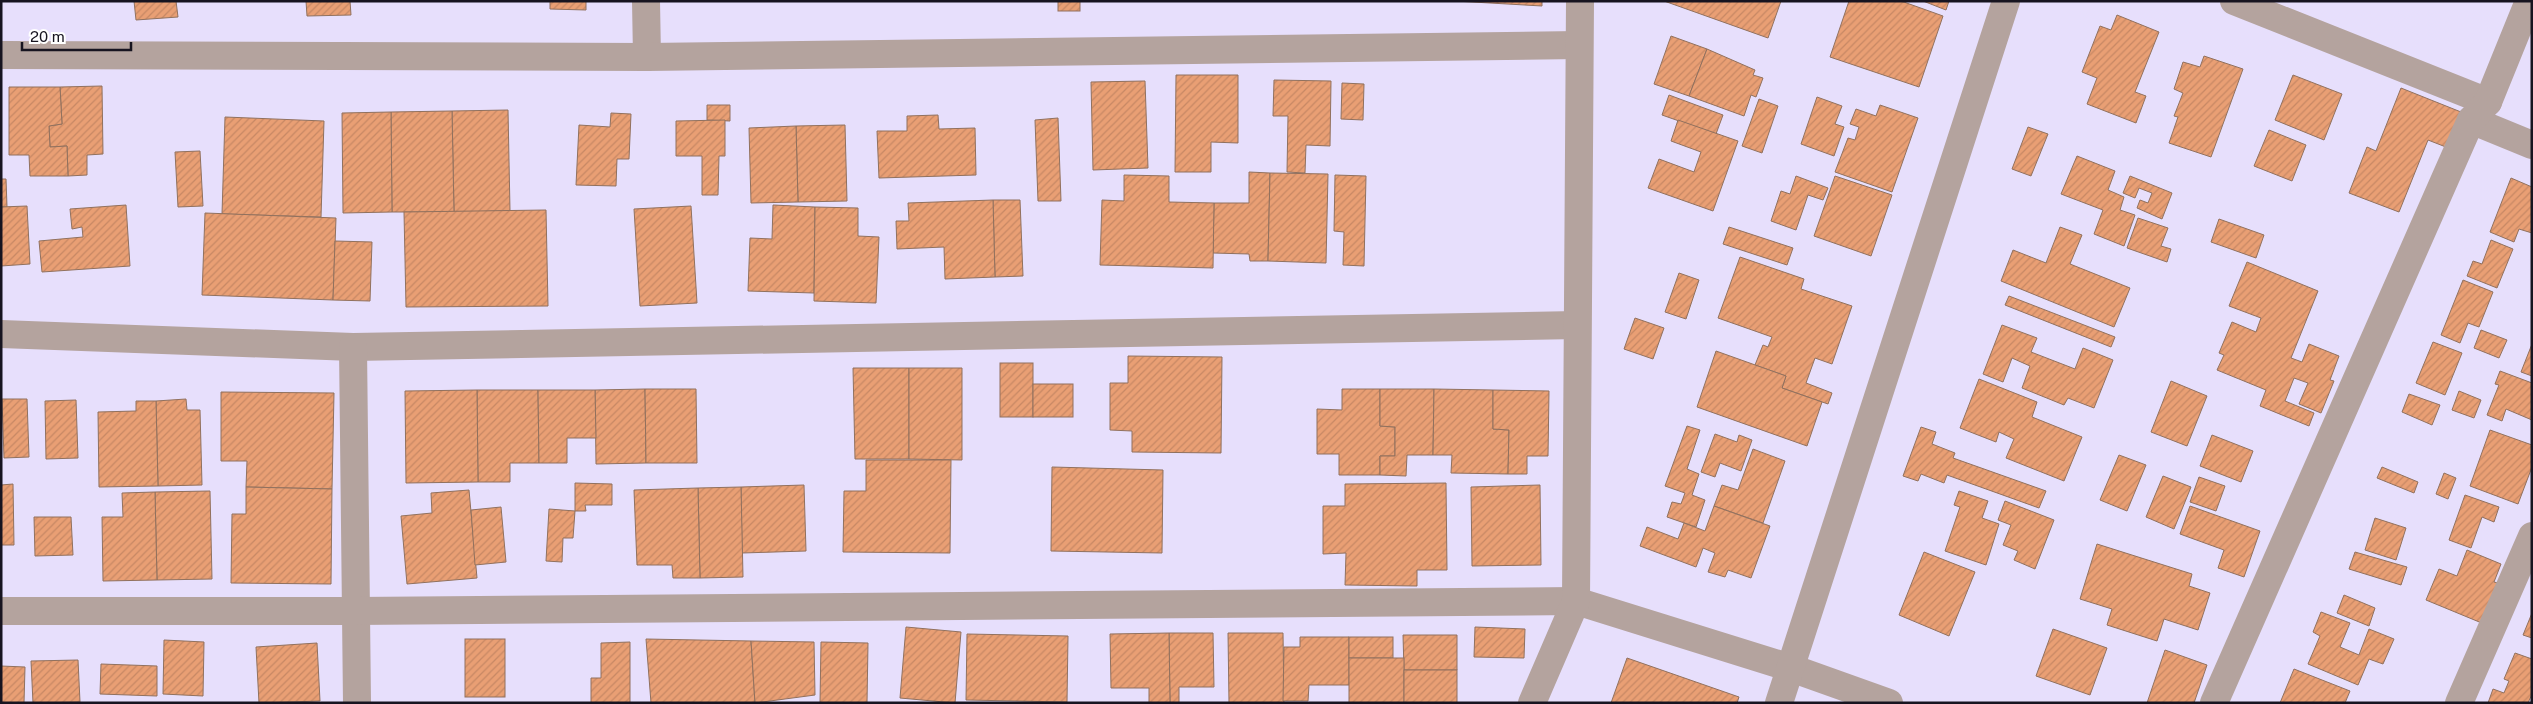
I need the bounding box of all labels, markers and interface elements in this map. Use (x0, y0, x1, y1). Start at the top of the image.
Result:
scale bar (22, 20, 131, 52)
text: 20 m (30, 28, 65, 45)

